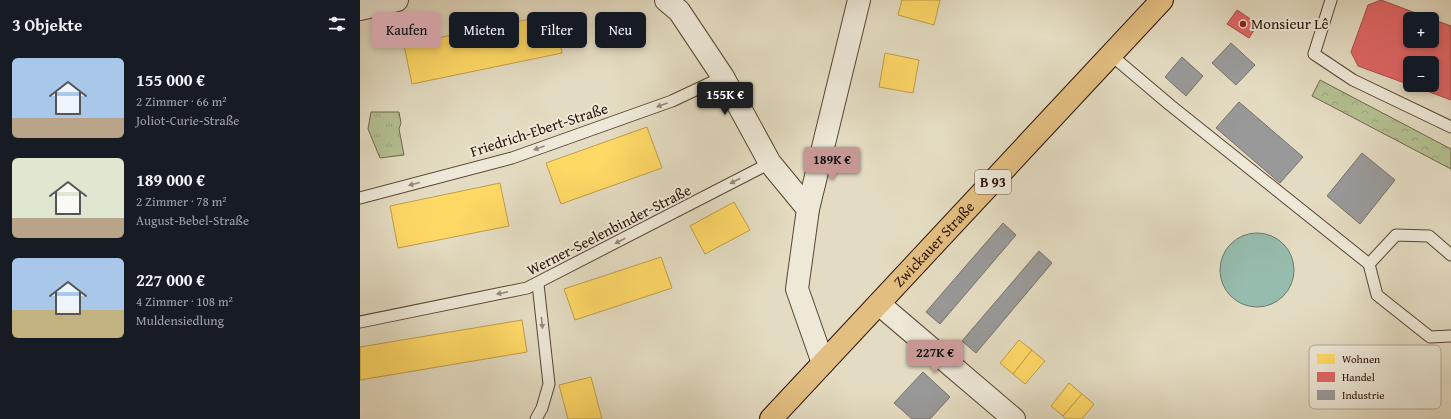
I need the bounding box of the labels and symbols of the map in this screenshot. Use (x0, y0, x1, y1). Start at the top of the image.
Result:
place label: Monsieur Lê (1251, 13, 1329, 34)
marker: Monsieur Lê (1238, 19, 1248, 29)
pin: 155K € (692, 82, 758, 116)
street label: Friedrich-Ebert-Straße (467, 97, 610, 162)
one-way arrow (655, 102, 667, 108)
one-way arrow (533, 146, 545, 152)
pin: 189K € (799, 147, 865, 181)
road number: B 93 (975, 170, 1011, 194)
one-way arrow (729, 178, 741, 184)
street label: Werner-Seelenbinder-Straße (523, 179, 694, 280)
one-way arrow (408, 181, 420, 187)
street label: Zwickauer Straße (888, 196, 979, 291)
one-way arrow (614, 238, 626, 245)
one-way arrow (496, 291, 508, 297)
one-way arrow (539, 317, 546, 329)
pin: 227K € (902, 340, 968, 374)
legend (1309, 345, 1441, 409)
text: Wohnen (1342, 351, 1381, 367)
text: Handel (1342, 369, 1375, 385)
text: Industrie (1342, 387, 1384, 403)

